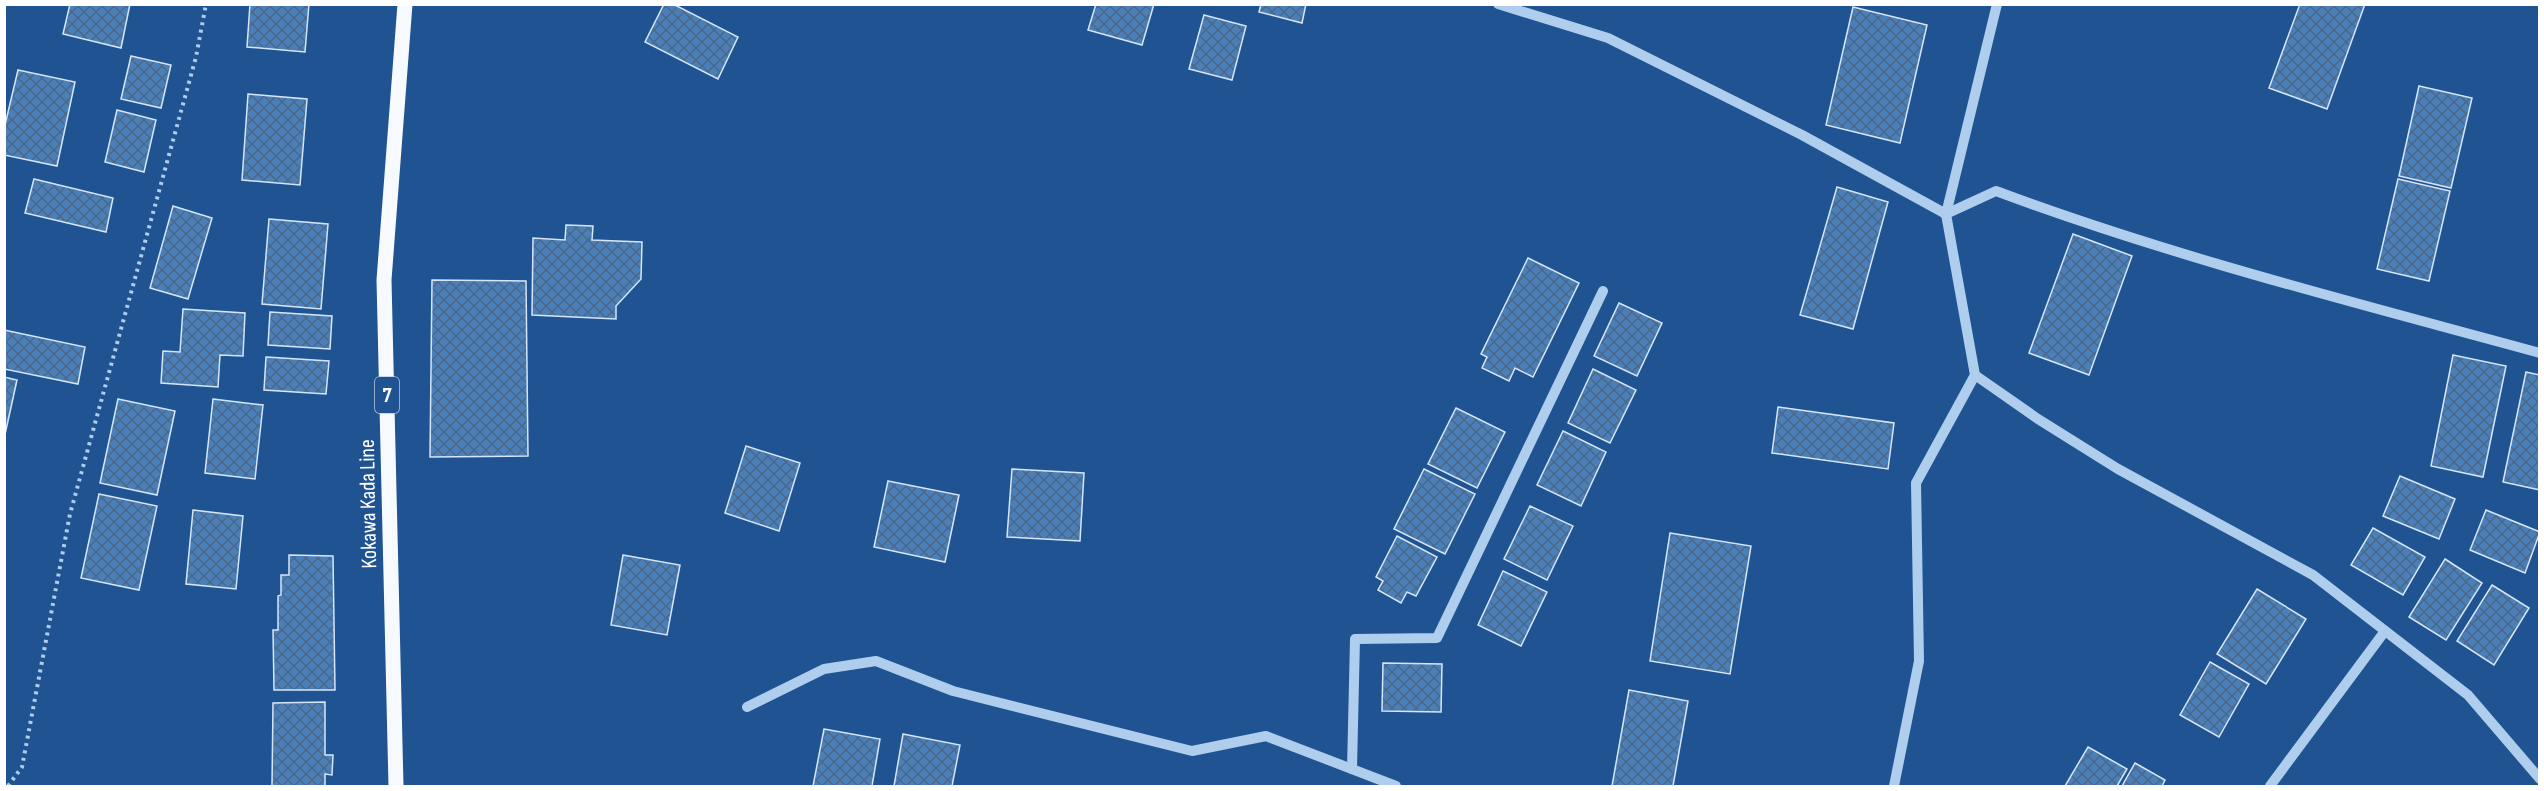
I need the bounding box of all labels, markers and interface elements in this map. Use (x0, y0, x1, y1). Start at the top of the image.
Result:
road number: 7 (375, 377, 399, 413)
street label: Kokawa Kada Line (354, 439, 383, 569)

